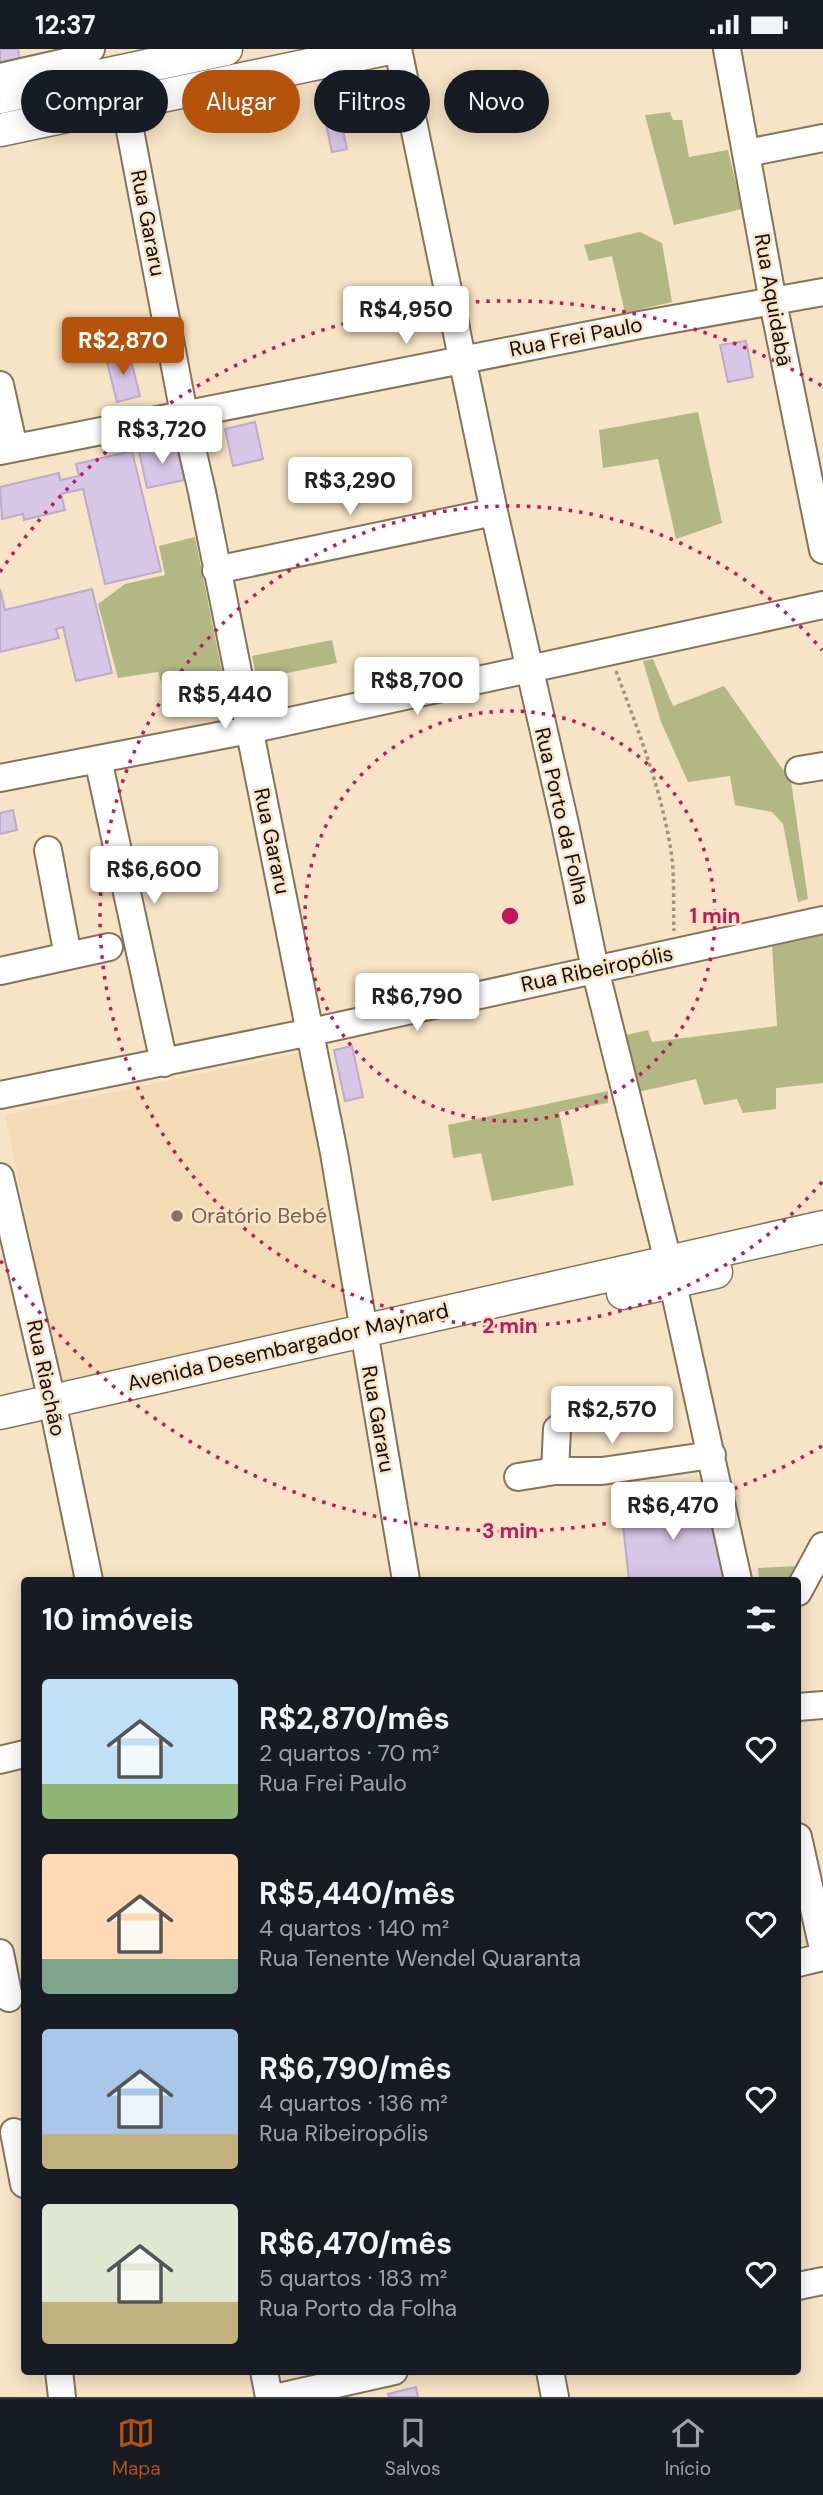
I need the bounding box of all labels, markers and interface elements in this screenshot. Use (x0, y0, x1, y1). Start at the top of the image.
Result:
text: 12:37 (35, 8, 96, 42)
chip: Comprar (21, 70, 168, 133)
chip: Alugar (182, 70, 300, 133)
chip: Filtros (314, 70, 430, 133)
chip: Novo (444, 70, 549, 133)
street label: Rua Gararu (124, 167, 172, 279)
street label: Rua Aquidabã (748, 231, 798, 369)
pin: R$4,950 (341, 287, 471, 346)
text: R$4,950 (359, 294, 453, 324)
street label: Rua Frei Paulo (507, 310, 645, 364)
pin: R$2,870 (58, 317, 188, 377)
text: R$2,870 (78, 325, 168, 355)
pin: R$3,720 (97, 407, 227, 466)
text: R$3,720 (117, 414, 207, 444)
pin: R$3,290 (285, 457, 415, 517)
text: R$3,290 (304, 465, 396, 495)
pin: R$8,700 (352, 657, 482, 717)
text: R$8,700 (370, 665, 464, 695)
pin: R$5,440 (160, 671, 290, 731)
text: R$5,440 (178, 679, 272, 709)
street label: Rua Porto da Folha (528, 725, 596, 907)
street label: Rua Gararu (247, 785, 297, 897)
pin: R$6,600 (89, 847, 219, 906)
text: R$6,600 (106, 854, 202, 884)
text: 1 min (689, 902, 741, 930)
centre of rings (498, 904, 522, 928)
street label: Rua Ribeiropólis (518, 939, 676, 999)
pin: R$6,790 (352, 974, 482, 1033)
text: R$6,790 (371, 981, 463, 1011)
place label: Oratório Bebé (191, 1202, 327, 1230)
marker: Oratório Bebé (169, 1208, 185, 1224)
street label: Avenida Desembargador Maynard (125, 1296, 451, 1398)
text: 2 min (482, 1312, 538, 1340)
street label: Rua Riachão (20, 1317, 72, 1439)
street label: Rua Gararu (355, 1363, 401, 1475)
pin: R$2,570 (547, 1387, 677, 1446)
text: R$2,570 (567, 1394, 657, 1424)
pin: R$6,470 (608, 1483, 738, 1542)
text: R$6,470 (627, 1490, 719, 1520)
text: 3 min (482, 1517, 538, 1545)
text: 10 imóveis (42, 1600, 194, 1639)
icon: filters (742, 1600, 780, 1638)
text: R$2,870/mês (259, 1699, 450, 1738)
icon: home (98, 1707, 182, 1791)
icon: heart (742, 1730, 780, 1768)
text: 2 quartos · 70 m² (259, 1738, 440, 1768)
text: Rua Frei Paulo (259, 1768, 407, 1798)
text: R$5,440/mês (259, 1874, 456, 1913)
icon: home (98, 1882, 182, 1966)
icon: heart (742, 1905, 780, 1943)
text: 4 quartos · 140 m² (259, 1913, 449, 1943)
text: Rua Tenente Wendel Quaranta (259, 1943, 581, 1973)
text: R$6,790/mês (259, 2049, 452, 2088)
icon: home (98, 2057, 182, 2141)
icon: heart (742, 2080, 780, 2118)
text: 4 quartos · 136 m² (259, 2088, 448, 2118)
text: Rua Ribeiropólis (259, 2118, 429, 2148)
text: R$6,470/mês (259, 2224, 452, 2263)
icon: home (98, 2232, 182, 2316)
icon: heart (742, 2255, 780, 2293)
text: 5 quartos · 183 m² (259, 2263, 447, 2293)
text: Rua Porto da Folha (259, 2293, 457, 2323)
tab: Mapa (112, 2414, 161, 2481)
tab: Salvos (385, 2414, 441, 2481)
tab: Início (665, 2414, 711, 2481)

